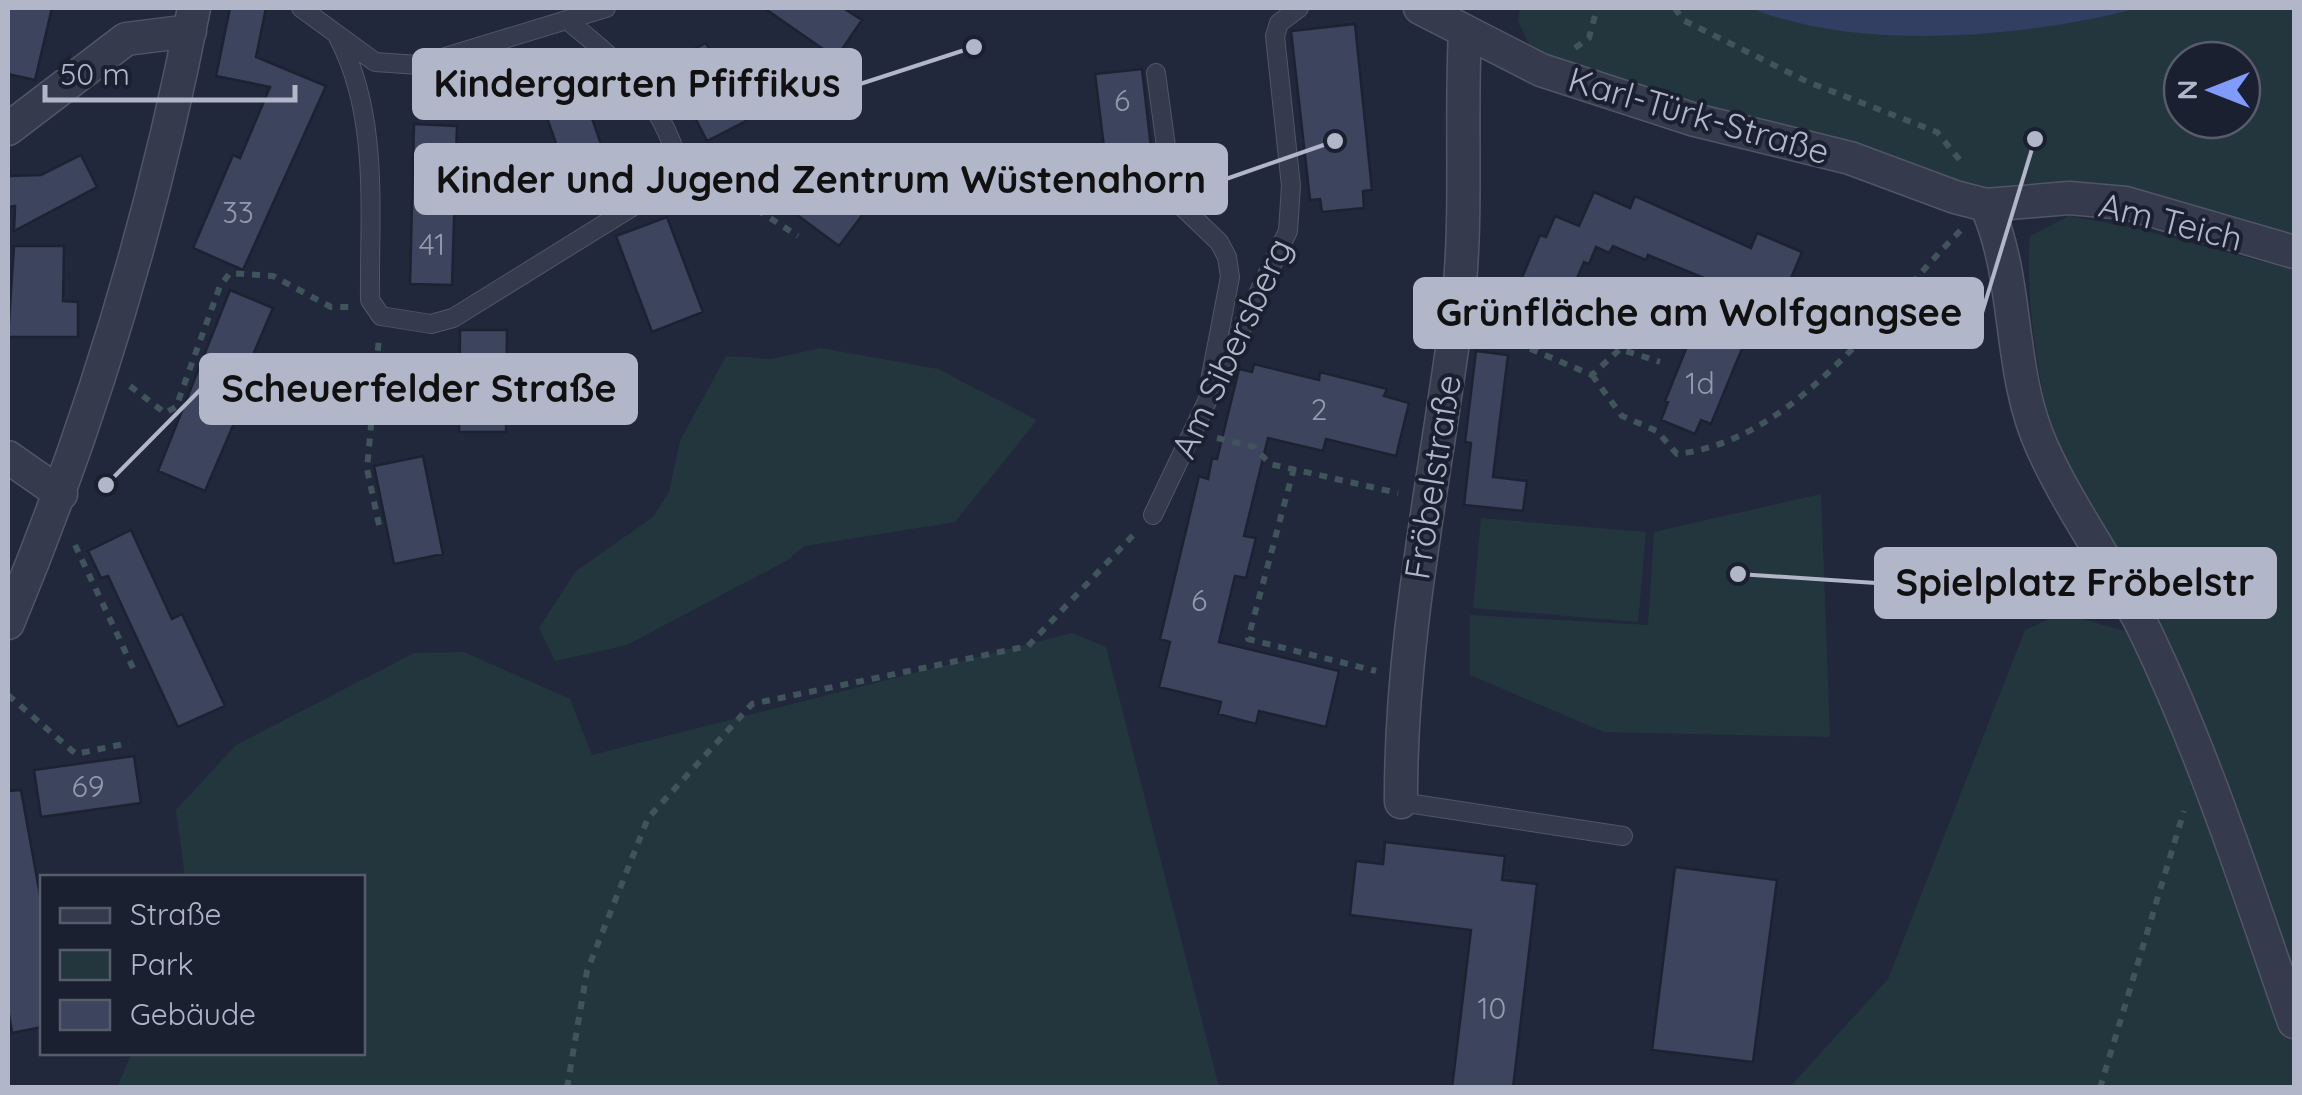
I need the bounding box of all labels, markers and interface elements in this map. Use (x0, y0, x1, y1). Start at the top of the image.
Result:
scale bar (45, 40, 295, 102)
north arrow (2162, 40, 2262, 140)
callout: Kindergarten Pfiffikus (414, 50, 860, 118)
text: 50 m (60, 55, 130, 93)
street label: Karl-Türk-Straße (1563, 57, 1835, 173)
text: Kindergarten Pfiffikus (434, 59, 840, 107)
text: N (2169, 80, 2204, 100)
house number: 6 (1114, 81, 1130, 119)
callout: Kinder und Jugend Zentrum Wüstenahorn (416, 145, 1226, 213)
text: Kinder und Jugend Zentrum Wüstenahorn (436, 155, 1206, 203)
street label: Am Teich (2095, 182, 2247, 260)
house number: 33 (222, 193, 254, 231)
house number: 41 (419, 225, 445, 263)
street label: Am Sibersberg (1161, 231, 1301, 465)
callout: Grünfläche am Wolfgangsee (1415, 279, 1982, 347)
text: Grünfläche am Wolfgangsee (1436, 288, 1962, 336)
callout: Scheuerfelder Straße (201, 355, 636, 423)
text: Scheuerfelder Straße (221, 364, 617, 412)
house number: 1d (1685, 364, 1715, 402)
street label: Fröbelstraße (1394, 371, 1470, 583)
house number: 2 (1311, 390, 1327, 428)
callout: Spielplatz Fröbelstr (1876, 549, 2275, 617)
text: Spielplatz Fröbelstr (1896, 558, 2254, 606)
house number: 6 (1191, 581, 1207, 619)
house number: 69 (72, 767, 104, 805)
legend (40, 875, 365, 1055)
text: Straße (130, 895, 222, 933)
text: Park (130, 945, 194, 983)
house number: 10 (1478, 989, 1506, 1027)
text: Gebäude (130, 995, 256, 1033)

